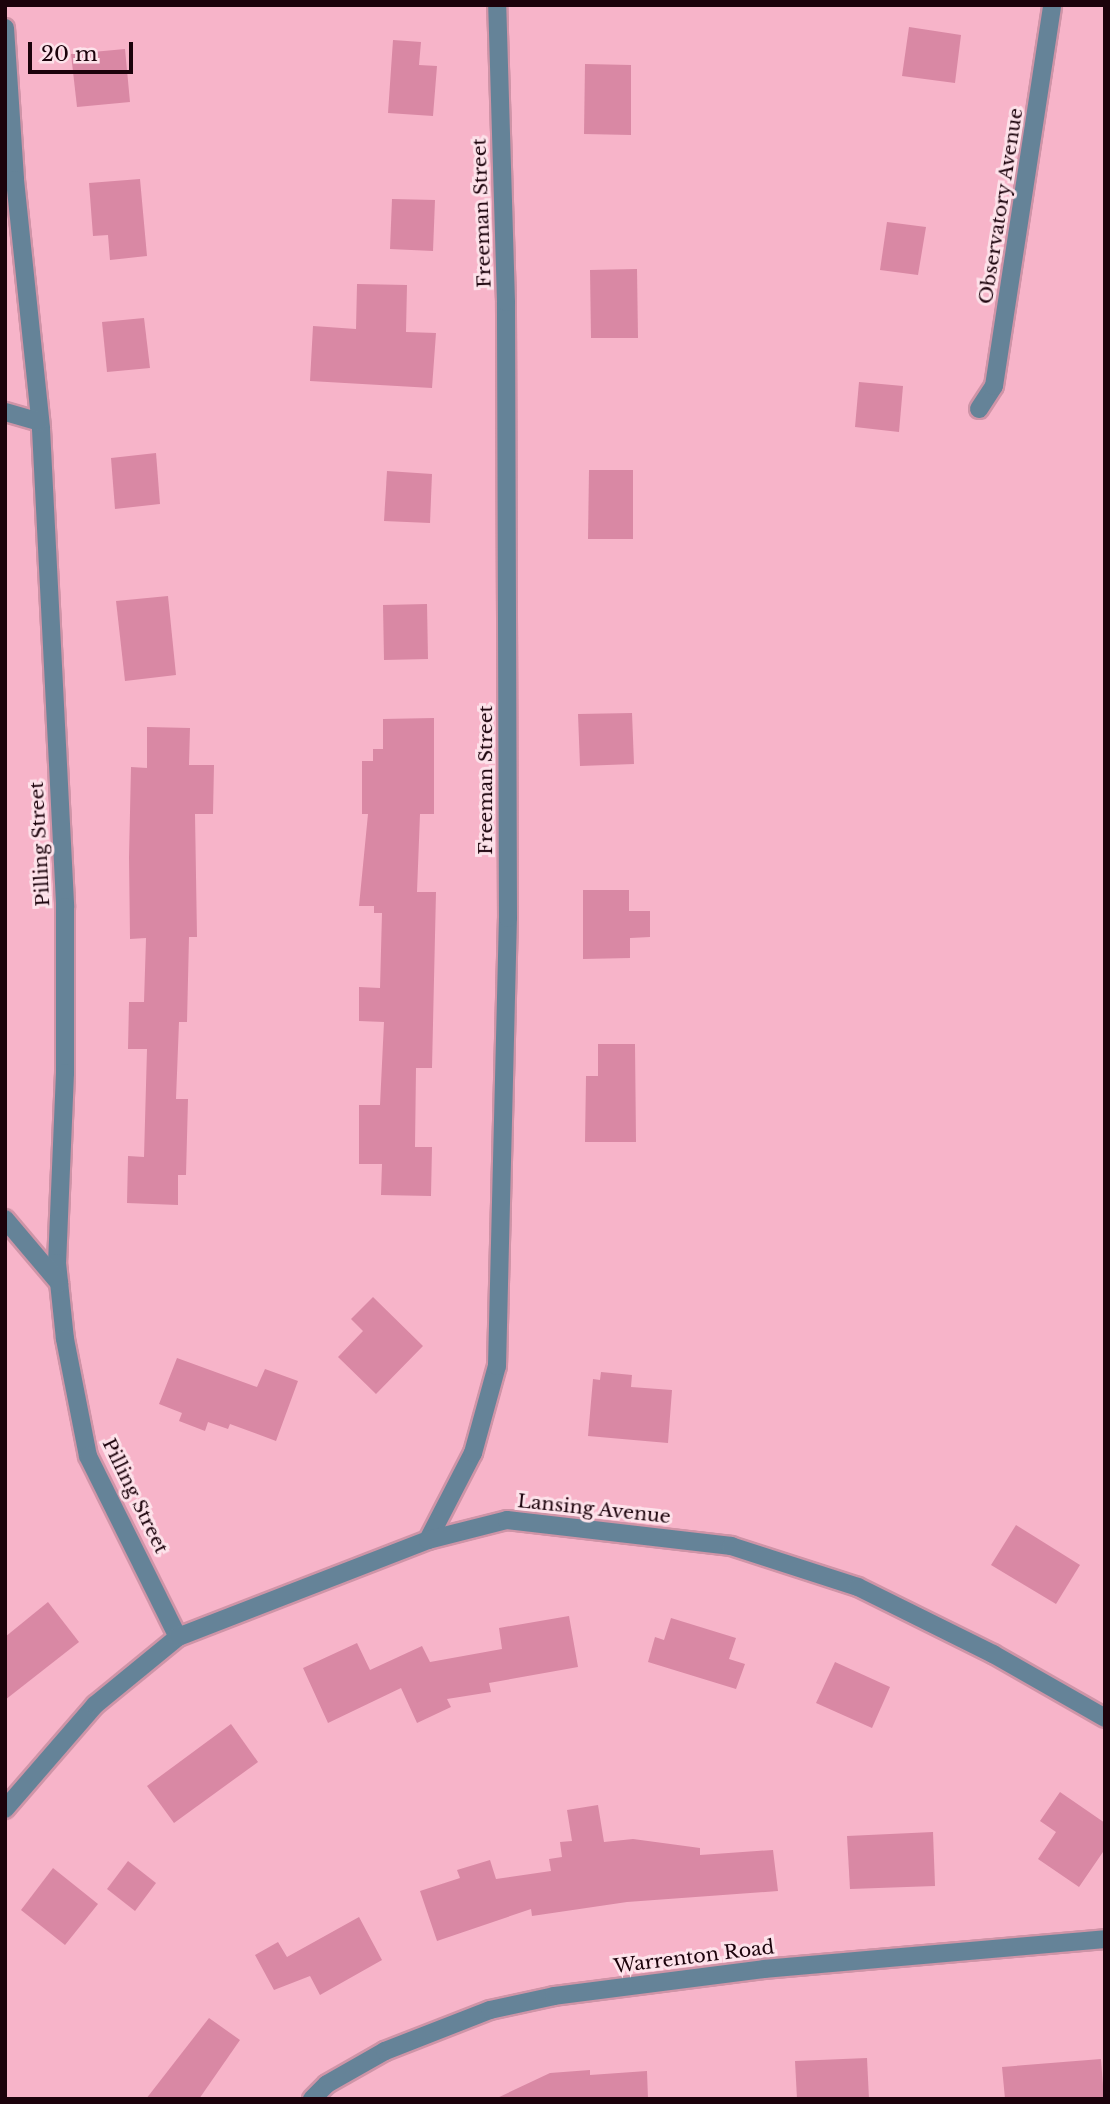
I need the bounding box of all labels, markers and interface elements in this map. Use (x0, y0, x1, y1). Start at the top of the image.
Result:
scale bar (32, 28, 136, 72)
text: 20 m (41, 41, 98, 67)
street label: Observatory Avenue (974, 106, 1028, 306)
street label: Freeman Street (468, 138, 496, 288)
street label: Freeman Street (475, 705, 497, 855)
street label: Pilling Street (25, 781, 55, 907)
street label: Pilling Street (97, 1435, 173, 1557)
street label: Lansing Avenue (516, 1490, 672, 1528)
street label: Warrenton Road (612, 1936, 776, 1978)

